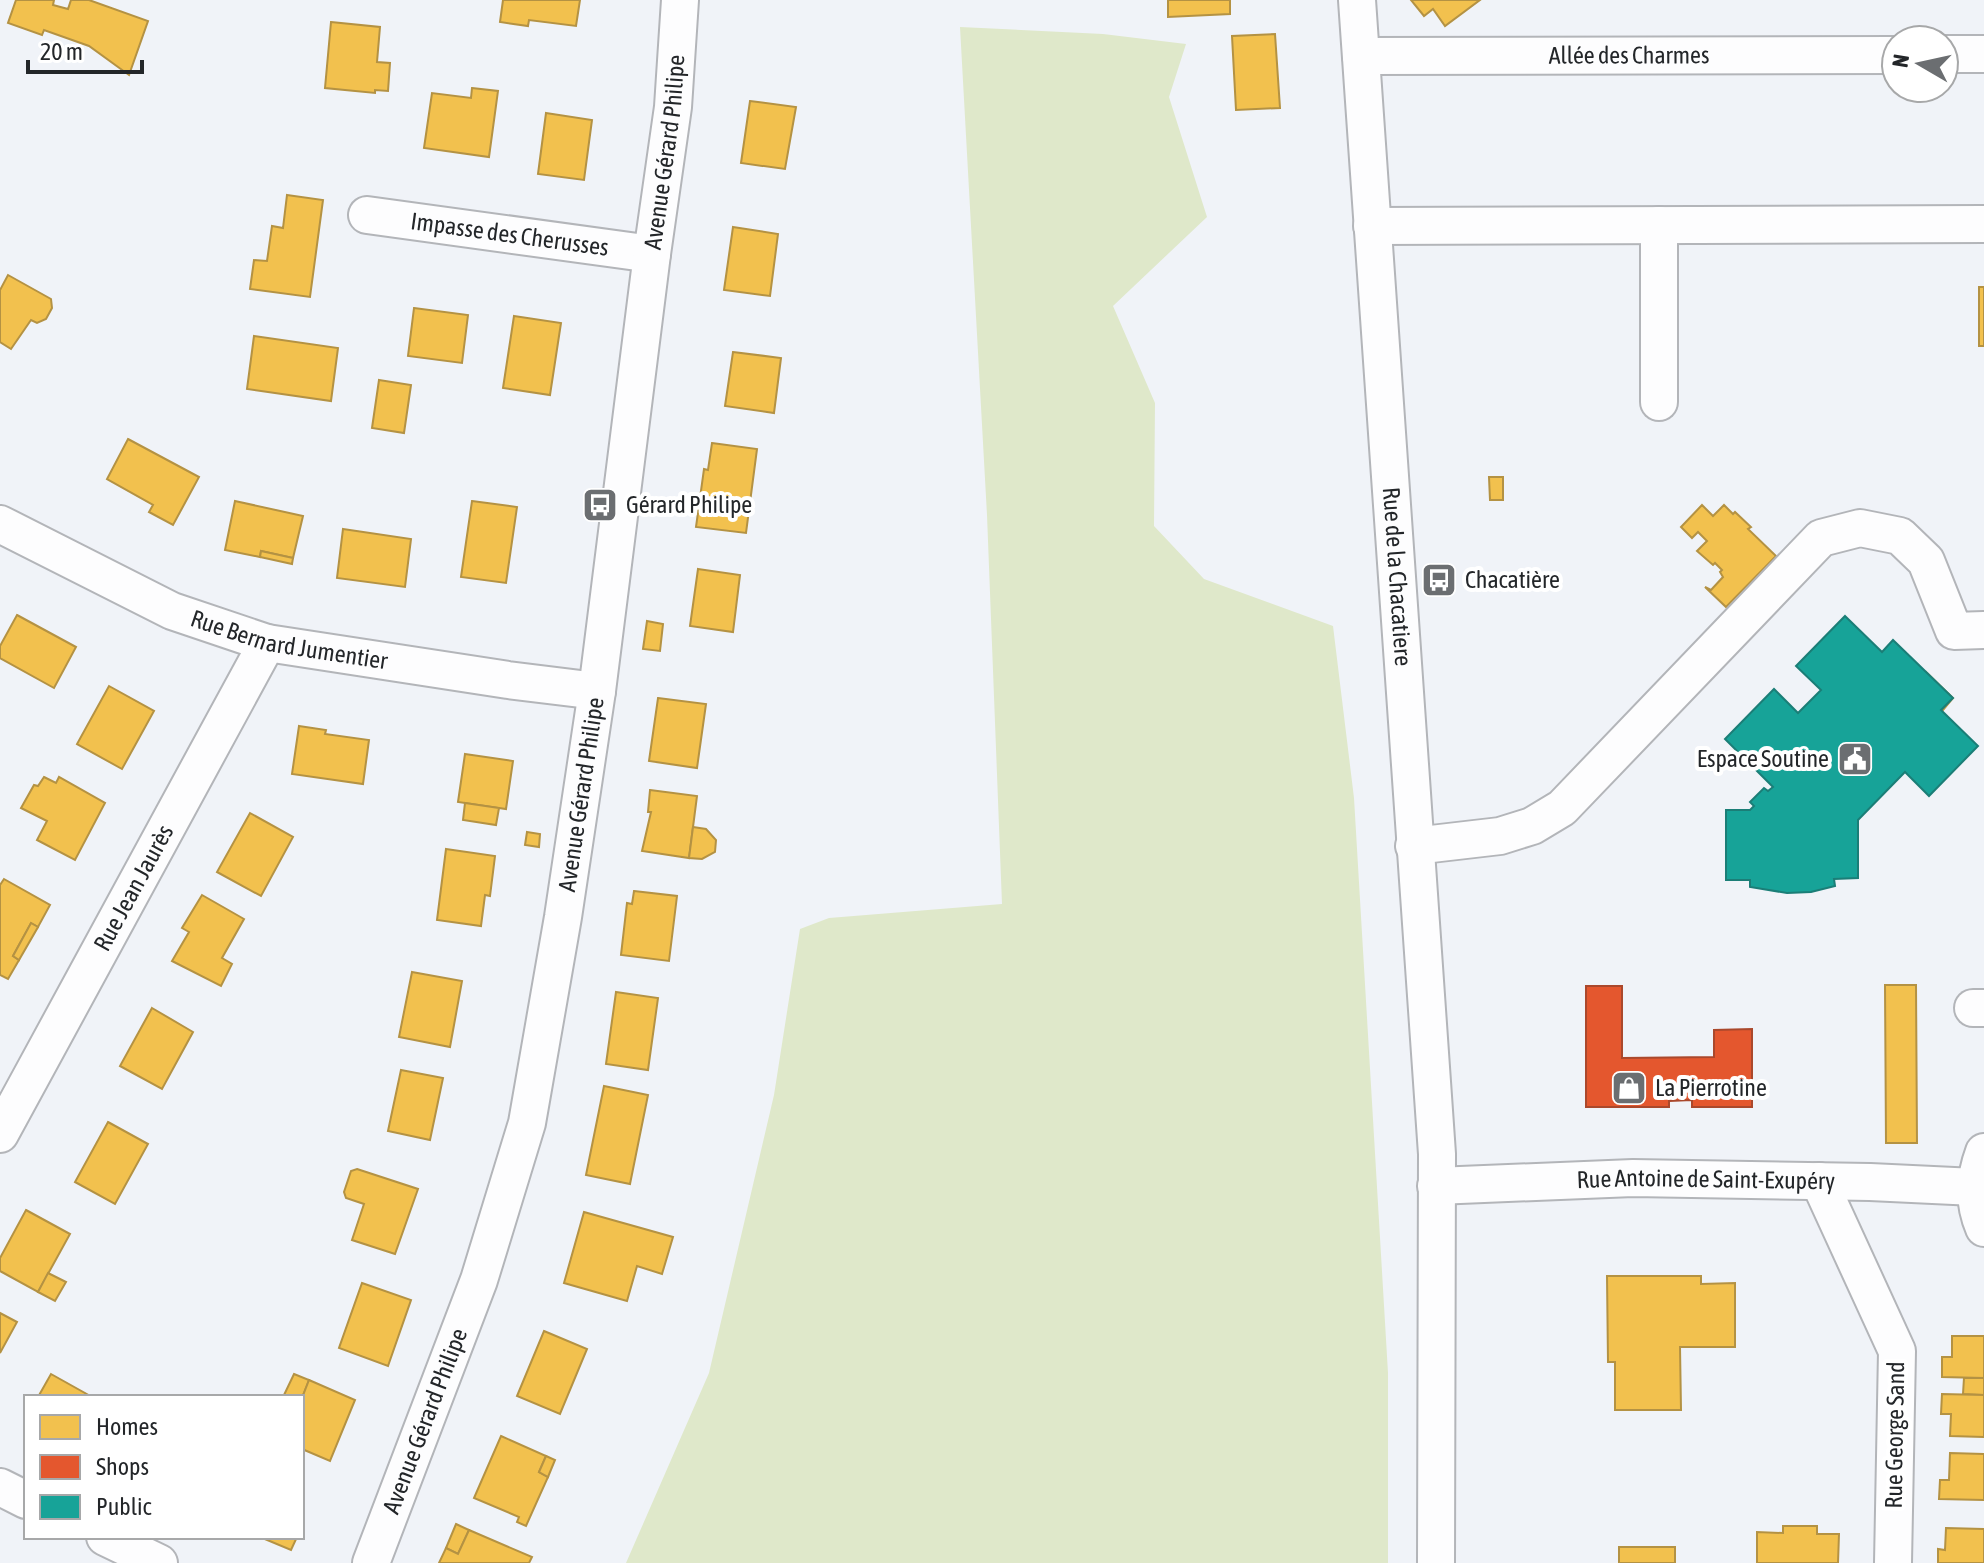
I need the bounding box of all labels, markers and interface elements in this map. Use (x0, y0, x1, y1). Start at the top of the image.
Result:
scale bar (28, 24, 142, 74)
north arrow (1880, 24, 1960, 104)
text: 20 m (40, 38, 83, 65)
street label: Allée des Charmes (1549, 41, 1709, 69)
text: N (1886, 52, 1914, 69)
street label: Avenue Gérard Philipe (639, 54, 689, 251)
street label: Impasse des Cherusses (409, 207, 610, 261)
bus stop icon: Gérard Philipe (581, 486, 619, 524)
street label: Rue de la Chacatiere (1378, 486, 1417, 667)
place label: Gérard Philipe (626, 491, 752, 518)
bus stop icon: Chacatière (1420, 561, 1458, 599)
place label: Chacatière (1465, 566, 1560, 593)
street label: Rue Bernard Jumentier (187, 604, 390, 674)
street label: Avenue Gérard Philipe (553, 696, 609, 893)
public building icon: Espace Soutine (1836, 740, 1874, 778)
place label: Espace Soutine (1697, 745, 1829, 772)
street label: Rue Jean Jaurès (88, 820, 178, 955)
shop icon: La Pierrotine (1610, 1069, 1648, 1107)
place label: La Pierrotine (1655, 1074, 1767, 1101)
street label: Rue Antoine de Saint-Exupéry (1576, 1164, 1835, 1194)
street label: Avenue Gérard Philipe (377, 1324, 472, 1517)
street label: Rue George Sand (1880, 1361, 1909, 1509)
legend (24, 1395, 304, 1539)
text: Homes (96, 1413, 158, 1440)
text: Shops (96, 1453, 149, 1480)
text: Public (96, 1493, 152, 1520)

